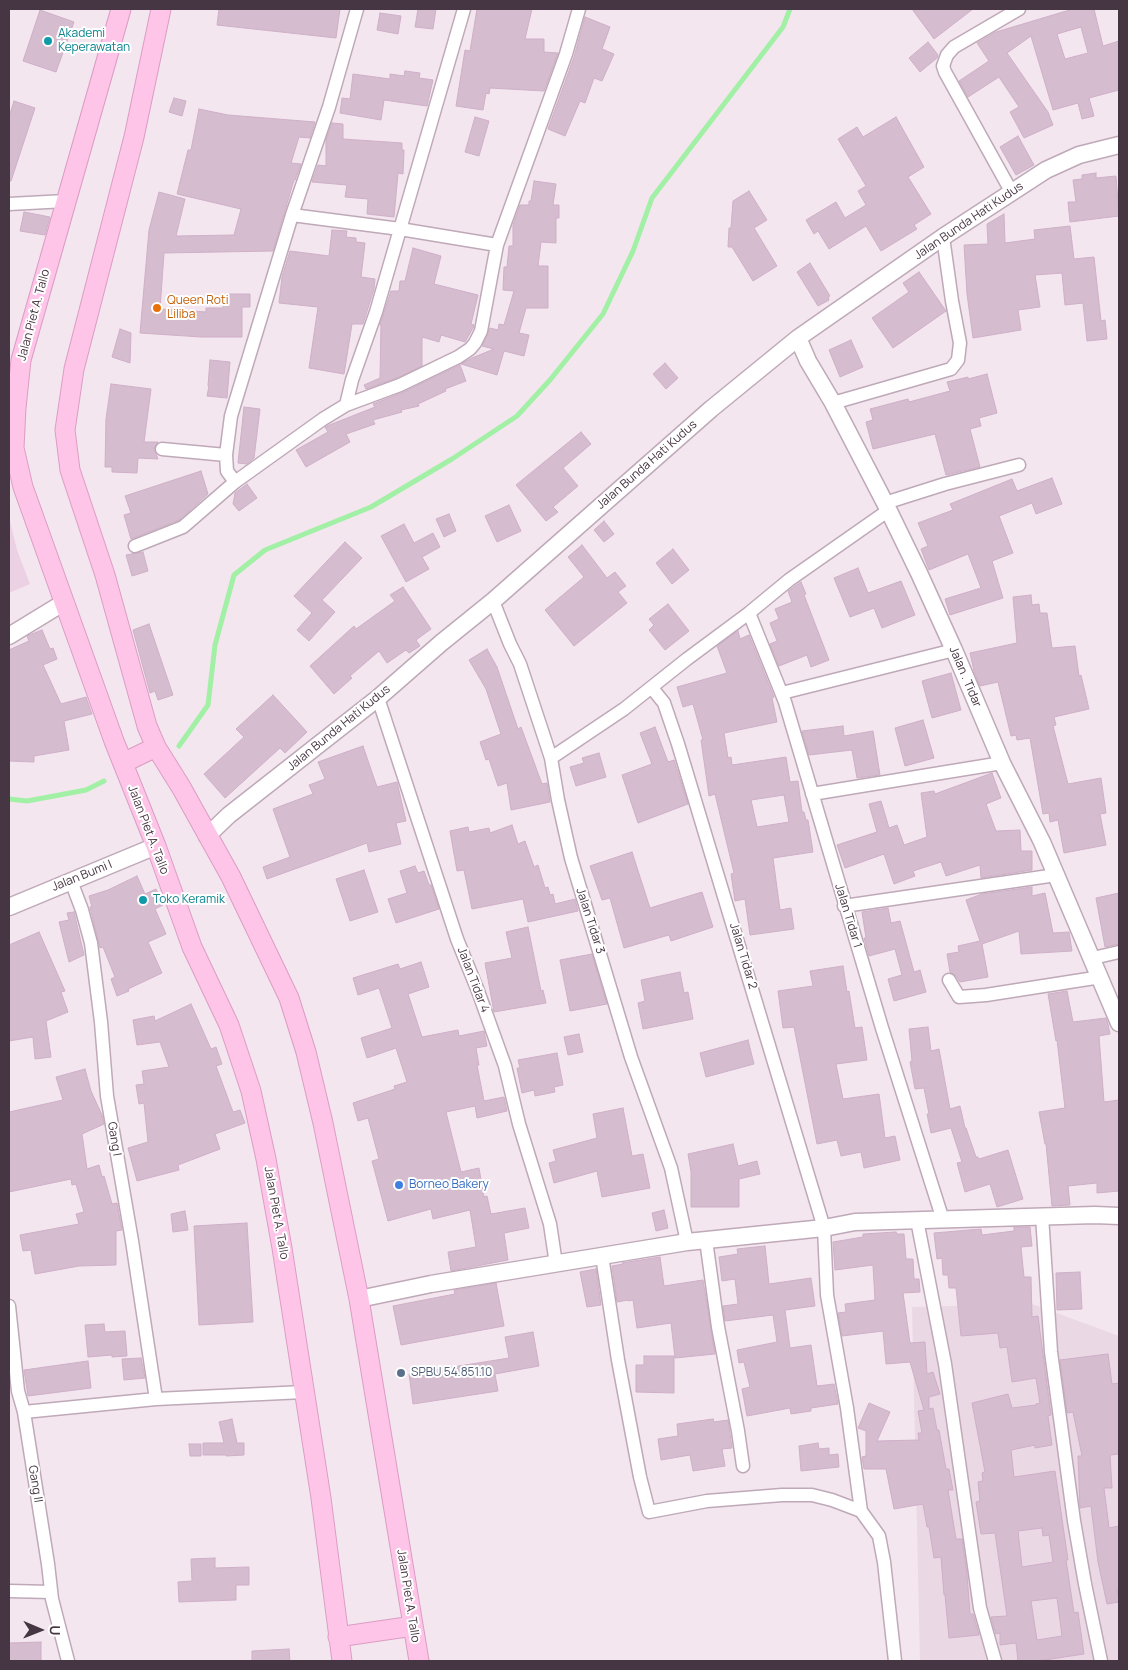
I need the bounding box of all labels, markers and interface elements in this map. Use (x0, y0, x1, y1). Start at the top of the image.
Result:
place label: Akademi Keperawatan (58, 27, 130, 55)
marker: Akademi Keperawatan (42, 35, 54, 47)
street label: Jalan Bunda Hati Kudus (912, 179, 1026, 263)
street label: Jalan Piet A. Tallo (15, 268, 53, 362)
place label: Queen Roti Liliba (167, 294, 228, 322)
marker: Queen Roti Liliba (151, 302, 163, 314)
street label: Jalan Bunda Hati Kudus (594, 418, 700, 512)
street label: Jalan . Tidar (946, 644, 984, 710)
street label: Jalan Bunda Hati Kudus (285, 682, 393, 774)
street label: Jalan Piet A. Tallo (124, 783, 172, 877)
street label: Jalan Bumi I (50, 857, 114, 895)
street label: Jalan Tidar 1 (831, 882, 865, 950)
street label: Jalan Tidar 3 (573, 886, 607, 956)
place label: Toko Keramik (153, 893, 225, 907)
marker: Toko Keramik (137, 894, 149, 906)
street label: Jalan Tidar 2 (726, 921, 760, 991)
street label: Jalan Tidar 4 (454, 945, 492, 1015)
street label: Gang I (104, 1121, 124, 1157)
street label: Jalan Piet A. Tallo (261, 1165, 291, 1261)
place label: Borneo Bakery (409, 1178, 489, 1192)
marker: Borneo Bakery (393, 1179, 405, 1191)
place label: SPBU 54.851.10 (411, 1366, 492, 1380)
marker: SPBU 54.851.10 (395, 1367, 407, 1379)
street label: Gang II (25, 1464, 45, 1504)
street label: Jalan Piet A. Tallo (394, 1548, 422, 1644)
north arrow (15, 1605, 65, 1655)
text: U (46, 1625, 65, 1635)

